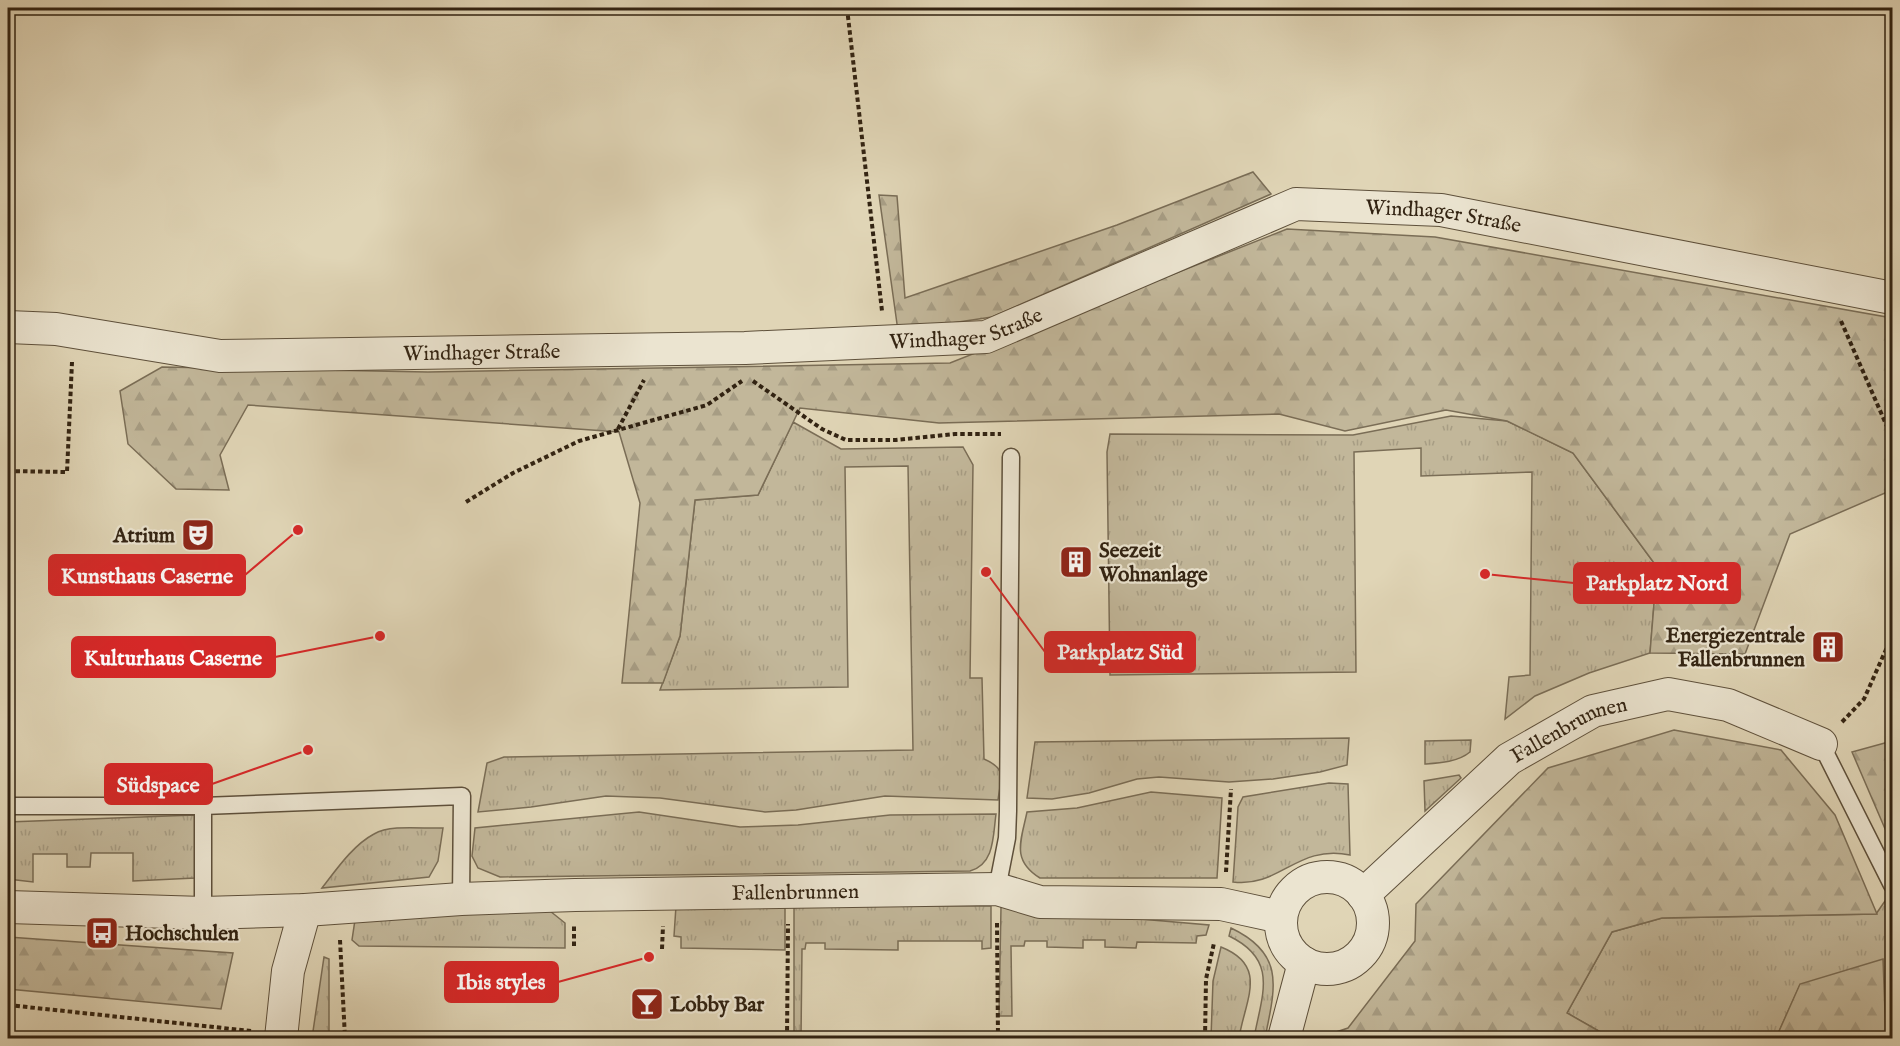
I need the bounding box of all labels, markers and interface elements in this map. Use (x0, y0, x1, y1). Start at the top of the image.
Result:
street label: Windhager Straße (1365, 195, 1524, 240)
street label: Windhager Straße (889, 302, 1047, 356)
street label: Windhager Straße (403, 339, 561, 368)
theatre icon: Atrium (180, 517, 216, 553)
place label: Atrium (112, 523, 176, 550)
place label: Seezeit Wohnanlage (1098, 538, 1208, 589)
building icon: Seezeit Wohnanlage (1058, 544, 1094, 580)
callout: Kunsthaus Caserne (49, 555, 245, 595)
text: Kunsthaus Caserne (61, 563, 233, 591)
callout: Parkplatz Nord (1574, 563, 1740, 603)
text: Parkplatz Nord (1586, 570, 1729, 598)
place label: Energiezentrale Fallenbrunnen (1666, 623, 1805, 674)
building icon: Energiezentrale Fallenbrunnen (1810, 629, 1846, 665)
callout: Parkplatz Süd (1045, 632, 1195, 672)
callout: Kulturhaus Caserne (72, 637, 275, 677)
text: Parkplatz Süd (1057, 639, 1184, 667)
text: Kulturhaus Caserne (84, 645, 262, 673)
street label: Fallenbrunnen (1506, 692, 1630, 770)
callout: Südspace (105, 764, 212, 804)
text: Südspace (116, 772, 200, 800)
street label: Fallenbrunnen (732, 879, 859, 908)
bus stop icon: Hochschulen (84, 915, 120, 951)
place label: Hochschulen (125, 921, 239, 948)
callout: Ibis styles (445, 962, 558, 1002)
text: Ibis styles (456, 969, 546, 997)
bar icon: Lobby Bar (629, 986, 665, 1022)
place label: Lobby Bar (670, 992, 765, 1019)

